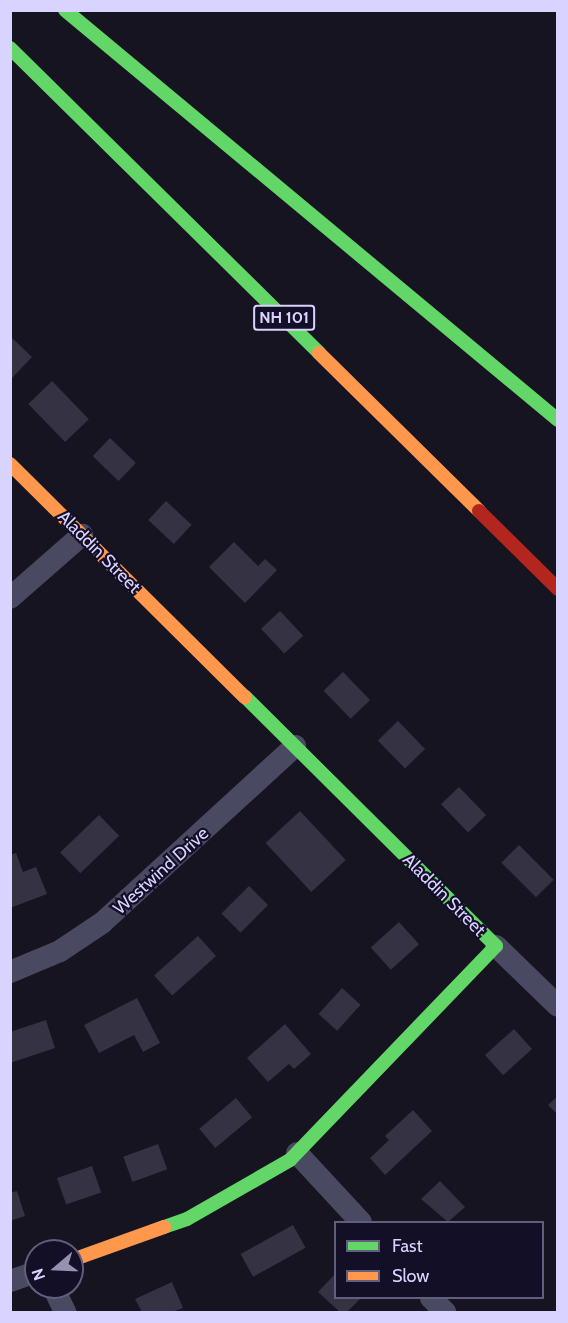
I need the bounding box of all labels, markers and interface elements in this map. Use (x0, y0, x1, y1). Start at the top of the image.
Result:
road number: NH 101 (252, 305, 316, 331)
street label: Aladdin Street (53, 506, 145, 598)
street label: Westwind Drive (109, 823, 213, 919)
street label: Aladdin Street (398, 849, 490, 941)
legend (334, 1221, 544, 1299)
text: Fast (392, 1235, 423, 1257)
north arrow (24, 1239, 84, 1299)
text: Slow (392, 1265, 429, 1287)
text: N (28, 1266, 49, 1283)

